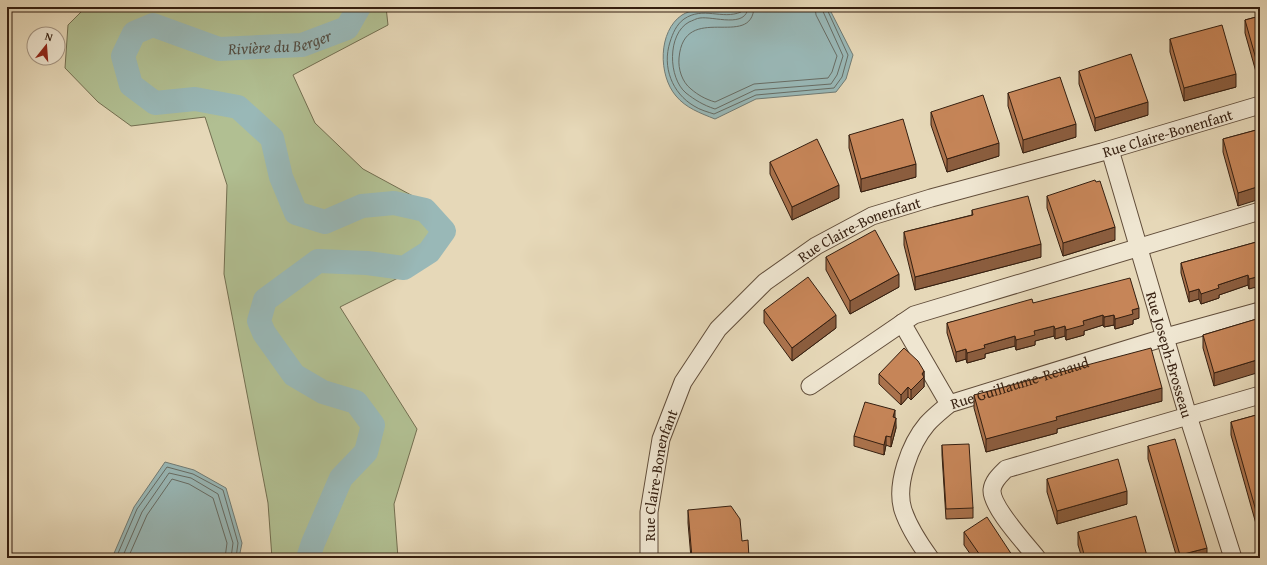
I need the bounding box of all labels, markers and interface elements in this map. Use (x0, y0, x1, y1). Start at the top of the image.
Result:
water label: Rivière du Berger (226, 23, 336, 61)
north arrow (26, 26, 66, 66)
text: N (43, 28, 55, 45)
street label: Rue Claire-Bonenfant (1100, 103, 1236, 162)
street label: Rue Claire-Bonenfant (793, 191, 924, 267)
street label: Rue Joseph-Brosseau (1141, 289, 1199, 421)
street label: Rue Guillaume-Renaud (948, 351, 1091, 413)
street label: Rue Claire-Bonenfant (638, 405, 682, 541)

